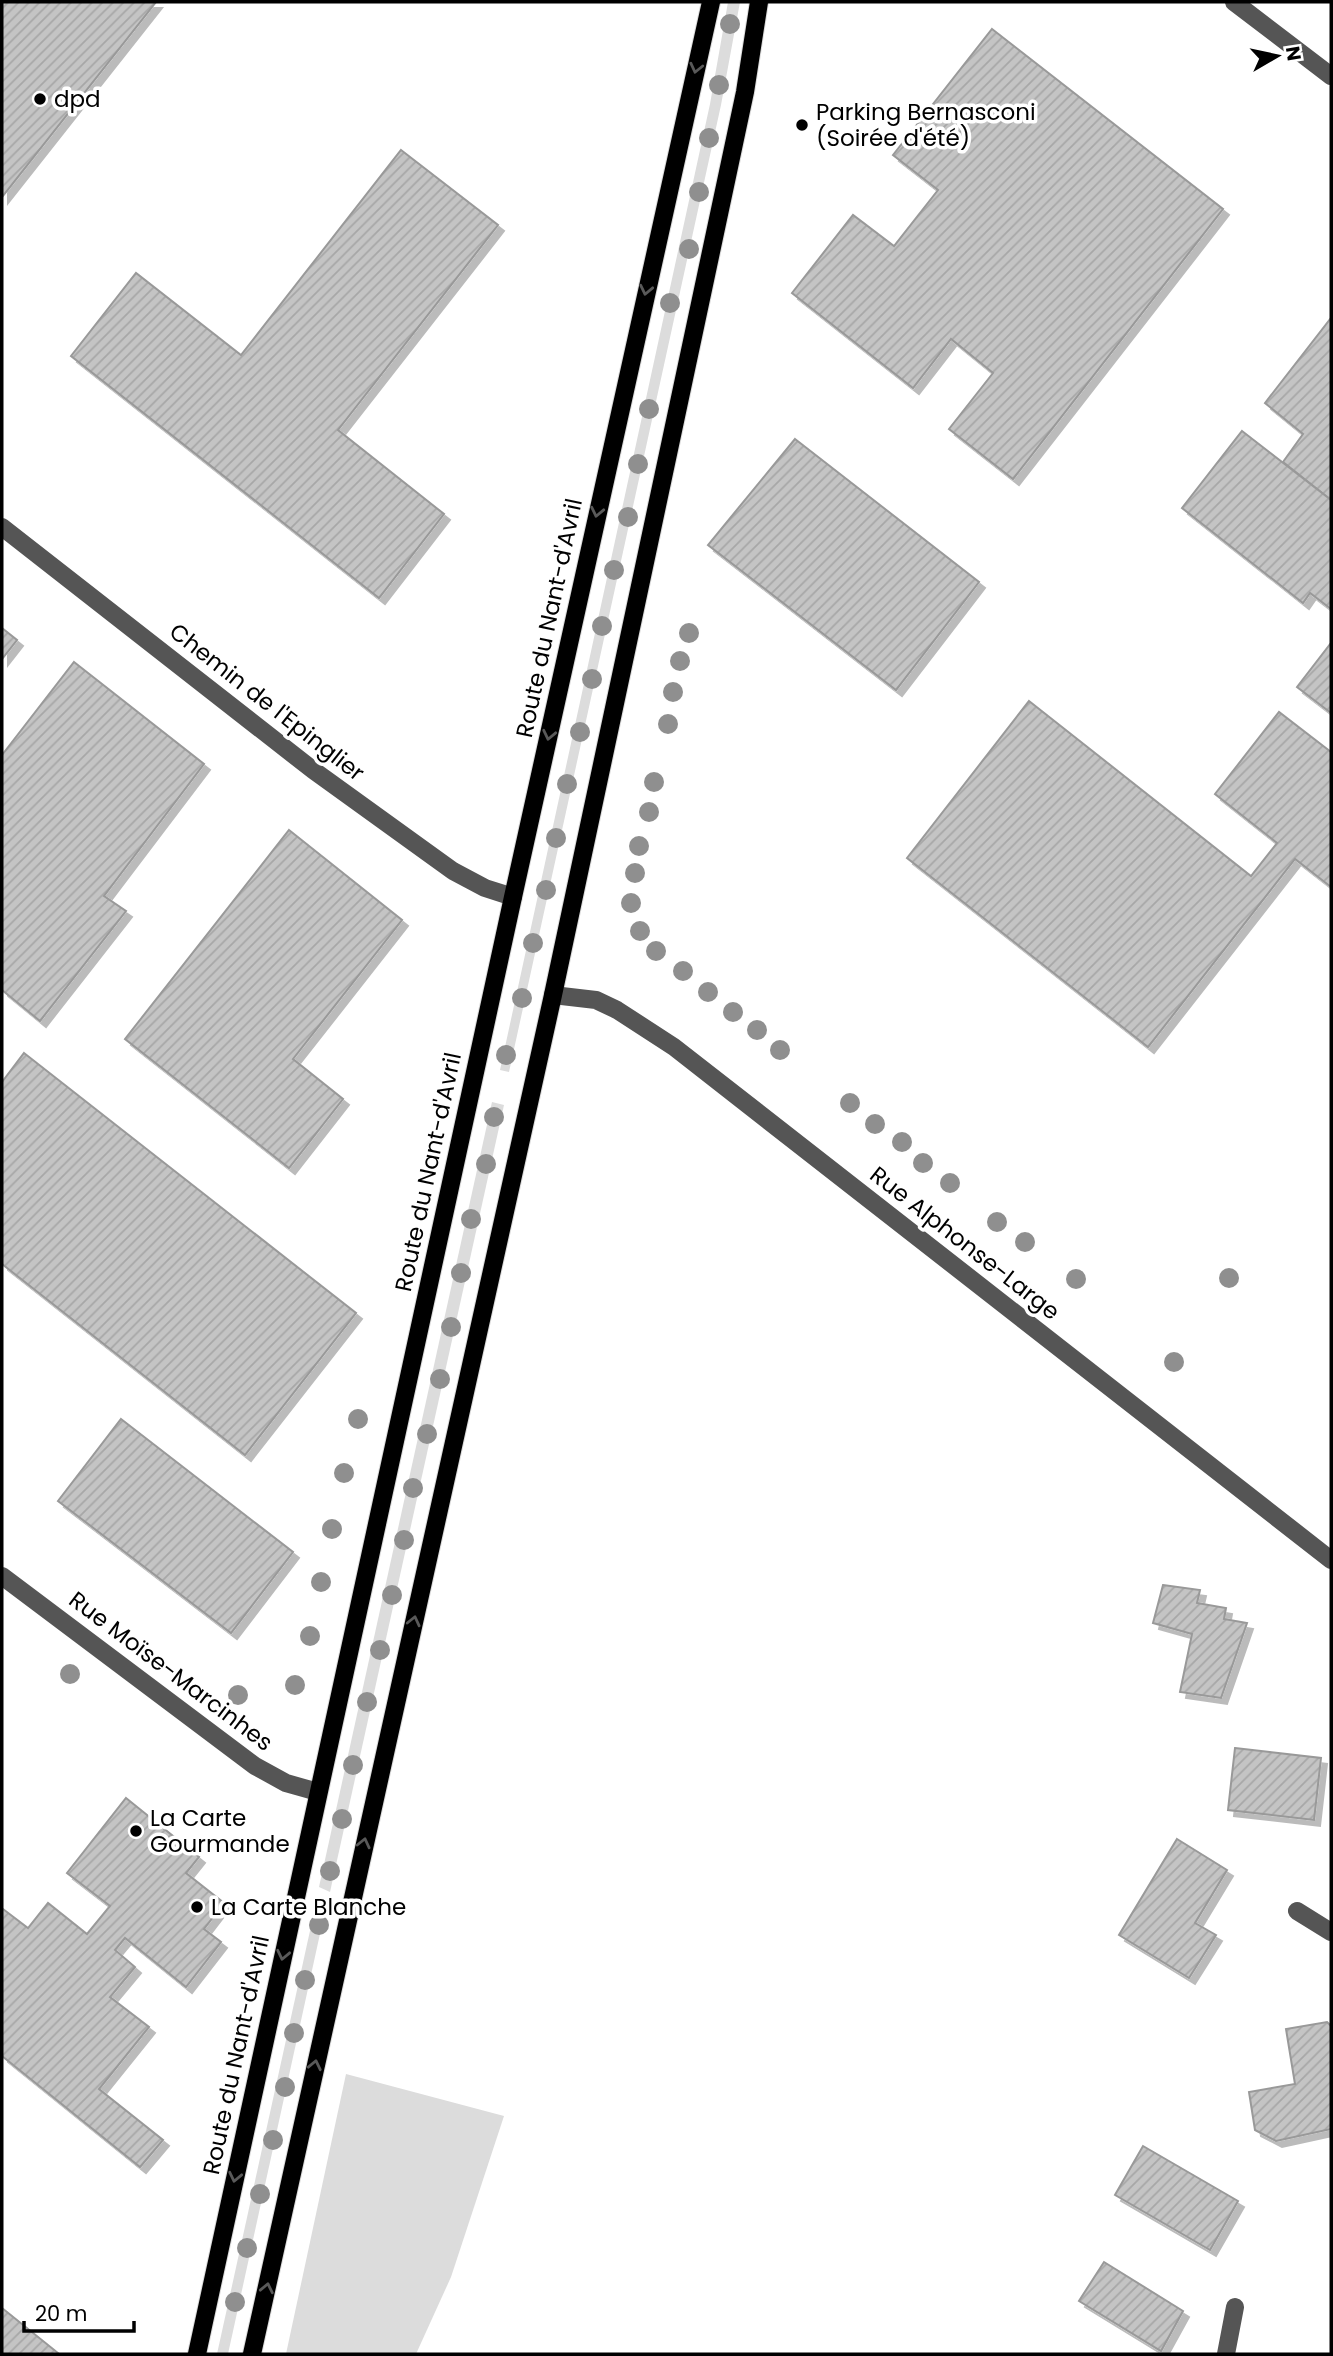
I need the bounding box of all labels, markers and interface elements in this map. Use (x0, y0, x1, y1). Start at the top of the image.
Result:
north arrow (1242, 21, 1312, 91)
text: N (1279, 44, 1308, 63)
one-way arrow (690, 62, 704, 74)
place label: dpd (54, 83, 101, 115)
marker: dpd (32, 91, 48, 107)
place label: Parking Bernasconi (Soirée d'été) (816, 96, 1036, 154)
marker: Parking Bernasconi (Soirée d'été) (794, 117, 810, 133)
one-way arrow (640, 284, 654, 296)
street label: Route du Nant-d'Avril (508, 496, 590, 740)
one-way arrow (591, 506, 606, 518)
street label: Chemin de l'Epinglier (163, 616, 371, 788)
one-way arrow (542, 729, 557, 741)
street label: Route du Nant-d'Avril (387, 1050, 469, 1294)
street label: Rue Alphonse-Large (863, 1159, 1067, 1327)
street label: Rue Moïse-Marcinhes (63, 1584, 279, 1758)
one-way arrow (405, 1615, 420, 1627)
place label: La Carte Gourmande (150, 1802, 290, 1860)
marker: La Carte Gourmande (128, 1823, 144, 1839)
one-way arrow (356, 1837, 371, 1849)
place label: La Carte Blanche (211, 1891, 406, 1923)
marker: La Carte Blanche (189, 1899, 205, 1915)
street label: Route du Nant-d'Avril (195, 1933, 277, 2177)
one-way arrow (276, 1949, 291, 1961)
one-way arrow (307, 2059, 322, 2071)
one-way arrow (229, 2171, 243, 2183)
one-way arrow (258, 2282, 273, 2294)
scale bar (24, 2290, 135, 2334)
text: 20 m (35, 2299, 88, 2328)

